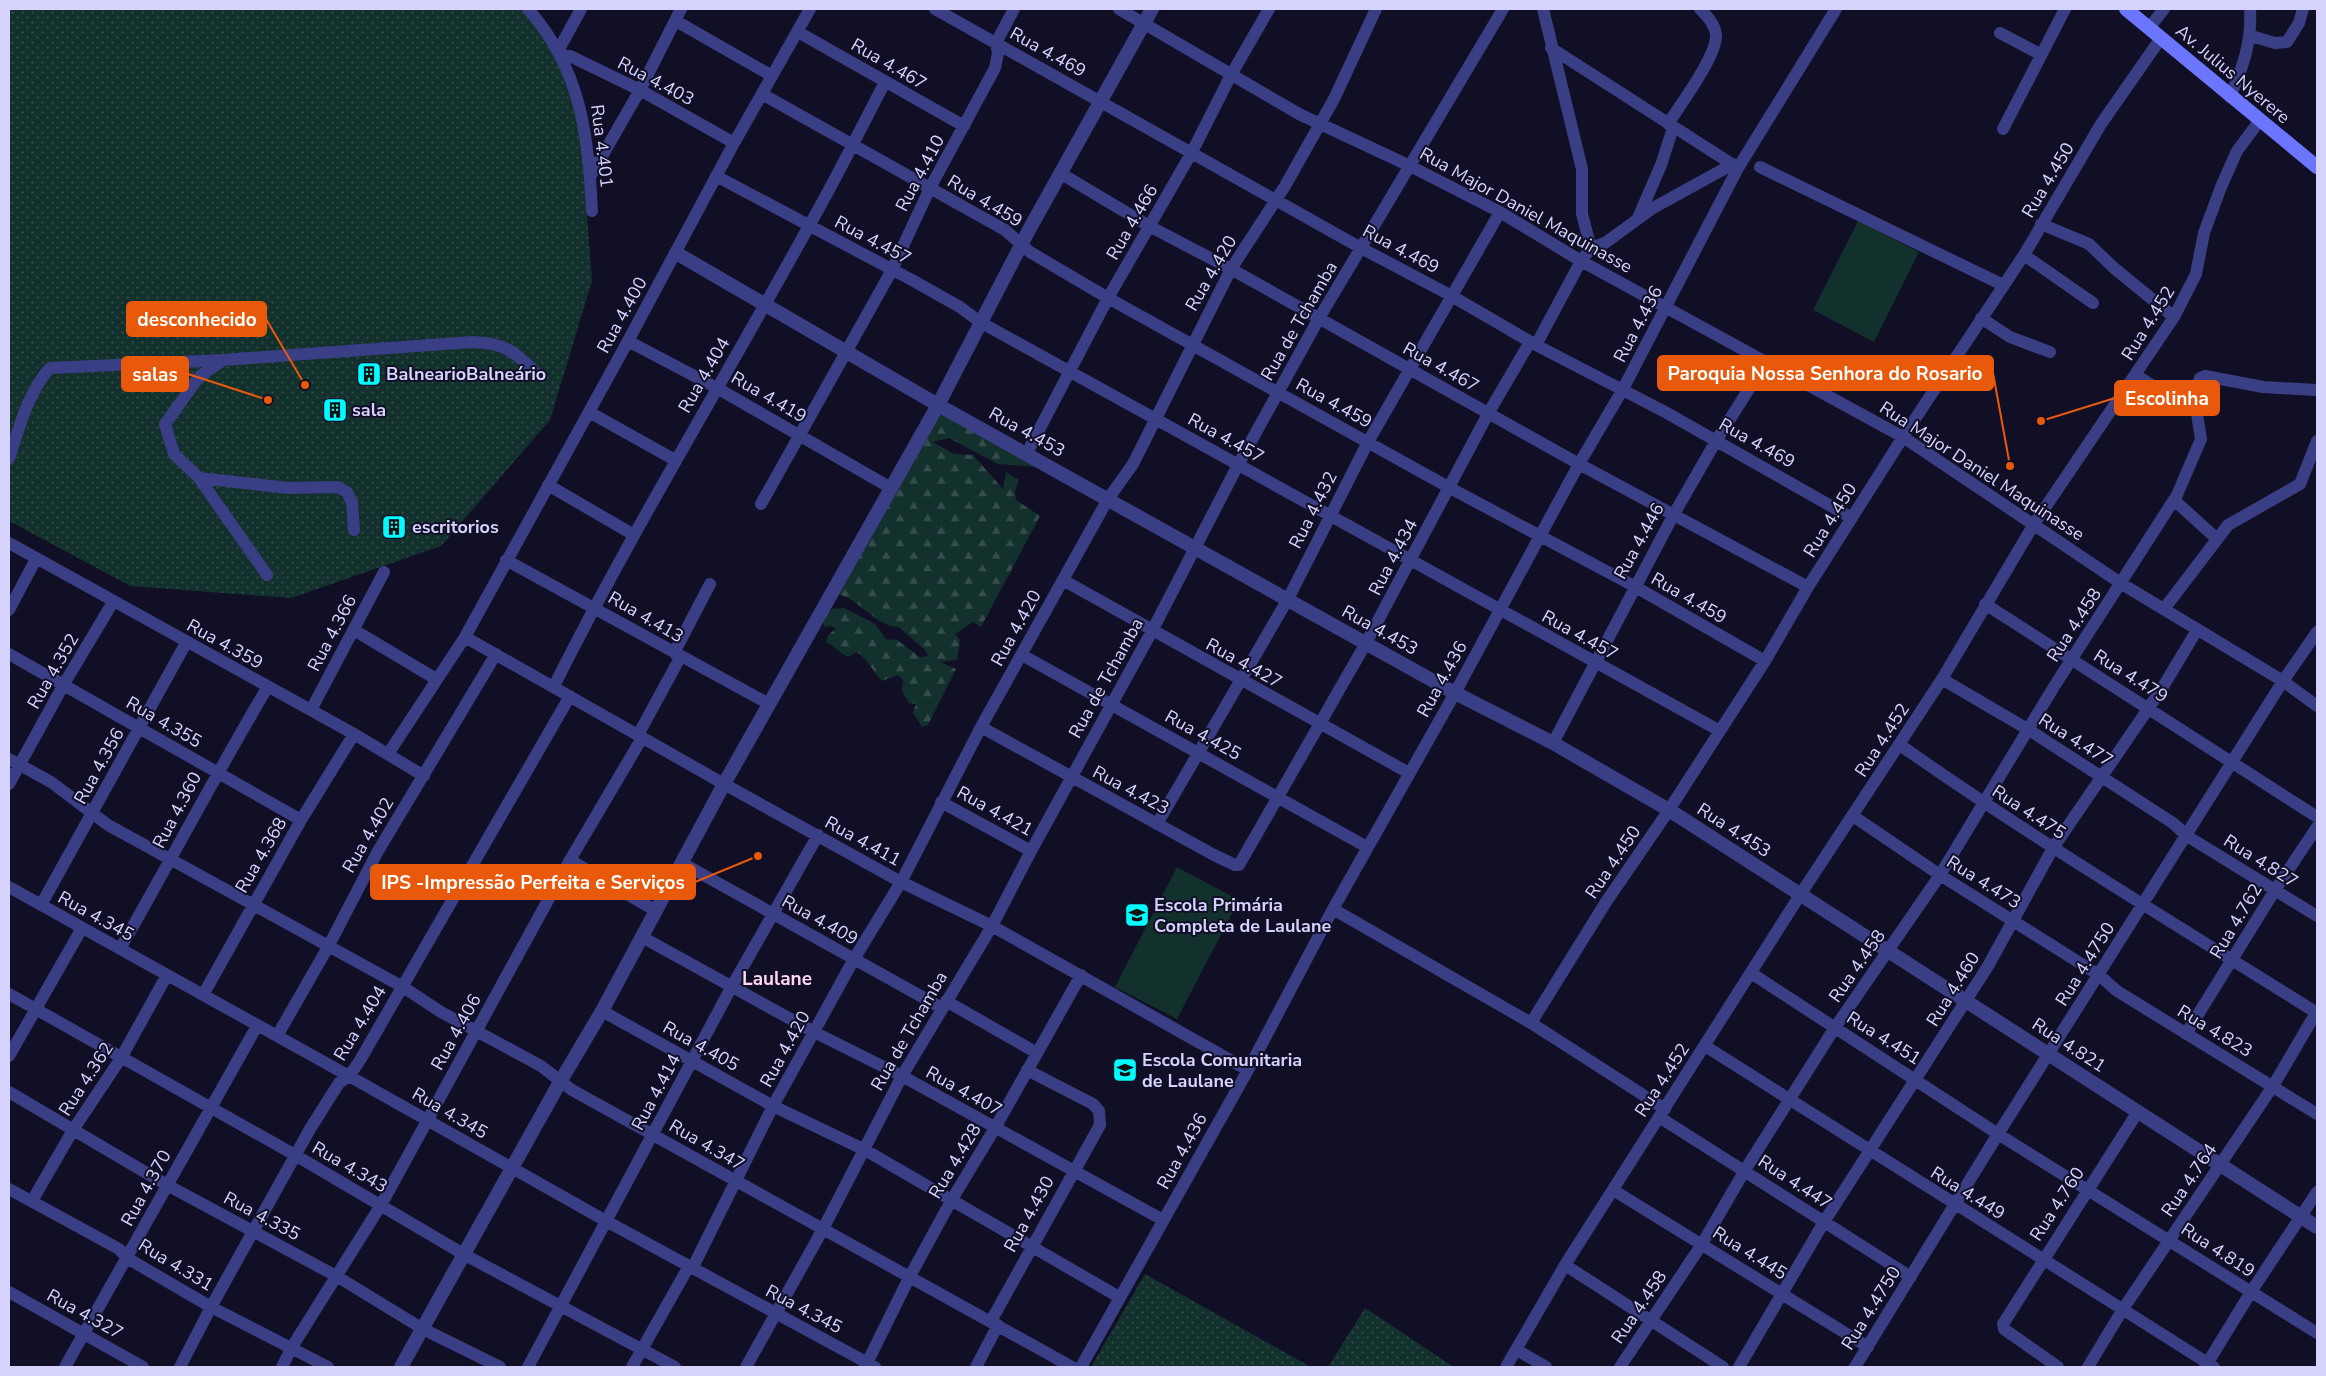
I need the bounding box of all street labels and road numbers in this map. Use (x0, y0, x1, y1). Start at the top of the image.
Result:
street label: Av. Julius Nyerere (2171, 19, 2295, 129)
street label: Rua 4.469 (1006, 21, 1090, 83)
street label: Rua 4.467 (847, 33, 931, 95)
street label: Rua 4.403 (613, 51, 699, 111)
street label: Rua 4.401 (585, 103, 619, 189)
street label: Rua 4.410 (890, 130, 950, 216)
street label: Rua 4.450 (2016, 138, 2080, 222)
street label: Rua Major Daniel Maquinasse (1415, 141, 1637, 279)
street label: Rua 4.459 (943, 169, 1027, 233)
street label: Rua 4.466 (1101, 180, 1163, 264)
street label: Rua 4.457 (830, 210, 916, 270)
street label: Rua 4.469 (1358, 219, 1444, 279)
street label: Rua 4.420 (1180, 231, 1242, 315)
street label: Rua de Tchamba (1255, 257, 1343, 385)
street label: Rua 4.400 (591, 273, 653, 357)
street label: Rua 4.436 (1608, 281, 1668, 367)
street label: Rua 4.452 (2116, 281, 2180, 365)
street label: Rua 4.404 (673, 333, 735, 417)
street label: Rua 4.467 (1399, 336, 1483, 398)
street label: Rua 4.419 (727, 366, 811, 428)
street label: Rua 4.459 (1292, 372, 1376, 434)
street label: Rua Major Daniel Maquinasse (1875, 396, 2089, 546)
street label: Rua 4.453 (985, 401, 1069, 463)
street label: Rua 4.457 (1184, 407, 1268, 469)
street label: Rua 4.469 (1715, 412, 1799, 474)
street label: Rua 4.432 (1283, 467, 1343, 553)
street label: Rua 4.450 (1798, 478, 1862, 562)
street label: Rua 4.446 (1608, 499, 1670, 583)
street label: Rua 4.434 (1363, 514, 1423, 600)
street label: Rua 4.459 (1647, 567, 1731, 629)
street label: Rua 4.458 (2041, 583, 2107, 667)
street label: Rua 4.413 (604, 586, 688, 648)
street label: Rua 4.420 (985, 586, 1047, 670)
street label: Rua 4.366 (302, 590, 362, 676)
street label: Rua 4.453 (1338, 599, 1422, 661)
street label: Rua 4.457 (1538, 604, 1622, 666)
street label: Rua 4.359 (183, 613, 267, 675)
street label: Rua de Tchamba (1063, 614, 1149, 742)
street label: Rua 4.352 (22, 629, 84, 713)
street label: Rua 4.427 (1202, 632, 1286, 694)
street label: Rua 4.436 (1411, 637, 1473, 721)
street label: Rua 4.479 (2089, 644, 2173, 708)
street label: Rua 4.355 (122, 691, 206, 753)
street label: Rua 4.452 (1849, 698, 1915, 782)
street label: Rua 4.425 (1161, 704, 1245, 766)
street label: Rua 4.477 (2034, 708, 2118, 772)
street label: Rua 4.356 (68, 724, 130, 808)
street label: Rua 4.423 (1088, 760, 1174, 820)
street label: Rua 4.360 (147, 767, 207, 853)
street label: Rua 4.475 (1987, 779, 2071, 845)
street label: Rua 4.421 (953, 780, 1037, 842)
street label: Rua 4.402 (337, 793, 399, 877)
street label: Rua 4.453 (1692, 797, 1776, 863)
street label: Rua 4.411 (821, 810, 905, 872)
street label: Rua 4.368 (230, 813, 292, 897)
street label: Rua 4.450 (1580, 821, 1646, 903)
street label: Rua 4.827 (2219, 829, 2303, 893)
street label: Rua 4.473 (1942, 850, 2026, 914)
street label: Rua 4.762 (2204, 879, 2268, 963)
street label: Rua 4.345 (54, 885, 138, 947)
street label: Rua 4.409 (778, 889, 862, 951)
street label: Rua 4.4750 (2050, 918, 2120, 1010)
street label: Rua 4.458 (1823, 925, 1891, 1007)
street label: Rua 4.460 (1921, 947, 1985, 1031)
street label: Rua de Tchamba (865, 967, 953, 1095)
street label: Rua 4.404 (328, 981, 392, 1065)
street label: Rua 4.406 (425, 990, 487, 1074)
street label: Rua 4.823 (2173, 999, 2257, 1063)
street label: Rua 4.451 (1842, 1006, 1926, 1070)
street label: Rua 4.420 (754, 1007, 816, 1091)
street label: Rua 4.821 (2027, 1012, 2111, 1078)
street label: Rua 4.405 (659, 1015, 743, 1077)
street label: Rua 4.362 (53, 1037, 119, 1121)
street label: Rua 4.452 (1629, 1038, 1695, 1122)
street label: Rua 4.414 (626, 1049, 686, 1135)
street label: Rua 4.407 (922, 1060, 1006, 1122)
street label: Rua 4.345 (408, 1082, 492, 1144)
street label: Rua 4.436 (1151, 1109, 1213, 1193)
street label: Rua 4.347 (665, 1114, 749, 1176)
street label: Rua 4.428 (923, 1119, 987, 1203)
street label: Rua 4.343 (308, 1136, 392, 1198)
street label: Rua 4.764 (2156, 1138, 2222, 1221)
street label: Rua 4.370 (115, 1146, 177, 1230)
street label: Rua 4.447 (1753, 1149, 1837, 1215)
street label: Rua 4.449 (1926, 1161, 2010, 1225)
street label: Rua 4.760 (2024, 1162, 2090, 1246)
street label: Rua 4.430 (998, 1172, 1060, 1256)
street label: Rua 4.335 (219, 1186, 305, 1246)
street label: Rua 4.819 (2176, 1217, 2260, 1283)
street label: Rua 4.445 (1708, 1221, 1792, 1285)
street label: Rua 4.331 (134, 1233, 218, 1297)
street label: Rua 4.4750 (1836, 1262, 1906, 1354)
street label: Rua 4.458 (1606, 1266, 1672, 1348)
street label: Rua 4.345 (761, 1279, 847, 1339)
street label: Rua 4.327 (43, 1283, 127, 1345)

